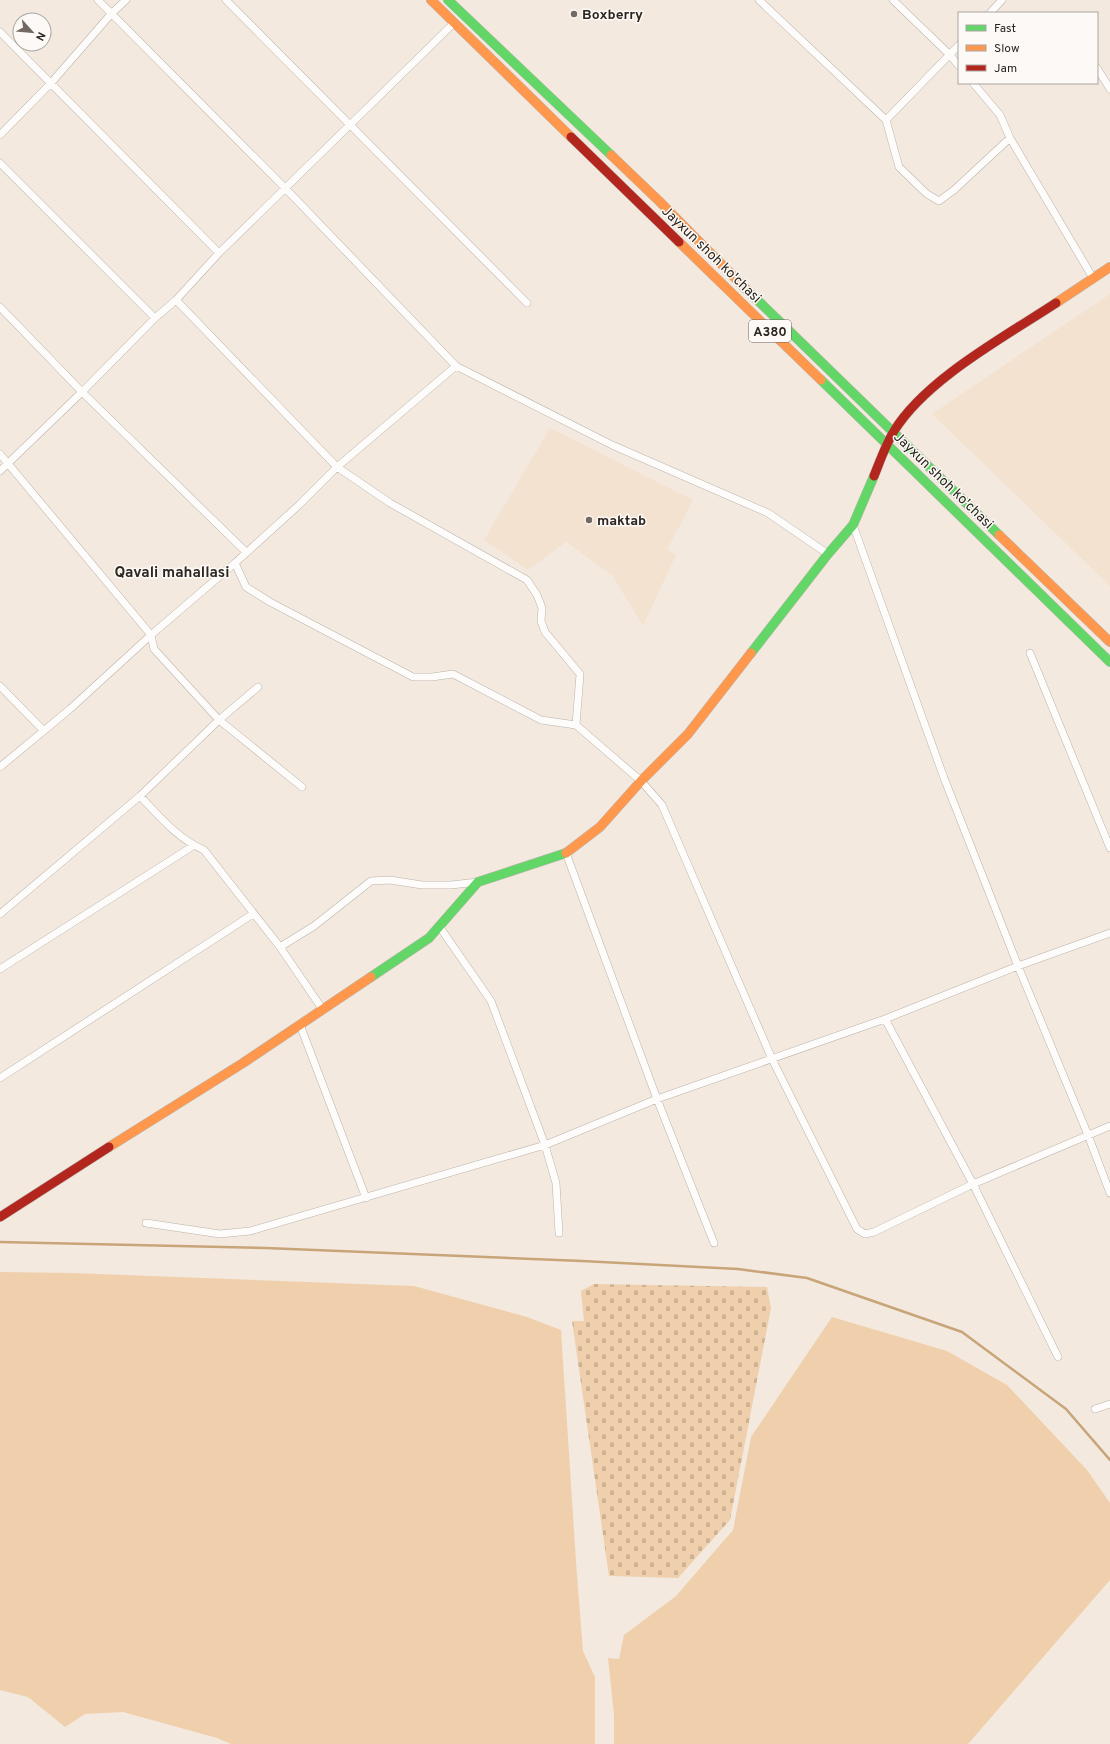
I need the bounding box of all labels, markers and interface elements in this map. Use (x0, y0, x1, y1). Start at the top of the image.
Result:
place label: Boxberry (582, 7, 643, 24)
marker: Boxberry (569, 9, 579, 19)
north arrow (12, 12, 52, 52)
legend (958, 12, 1098, 84)
text: Fast (994, 21, 1016, 37)
text: N (32, 29, 48, 43)
text: Slow (994, 41, 1020, 57)
text: Jam (994, 61, 1017, 77)
street label: Jayxun shoh ko'chasi (657, 203, 764, 307)
road number: A380 (749, 320, 791, 342)
street label: Jayxun shoh ko'chasi (889, 429, 996, 533)
place label: maktab (597, 513, 646, 530)
marker: maktab (584, 515, 594, 525)
district label: Qavali mahallasi (114, 564, 230, 583)

